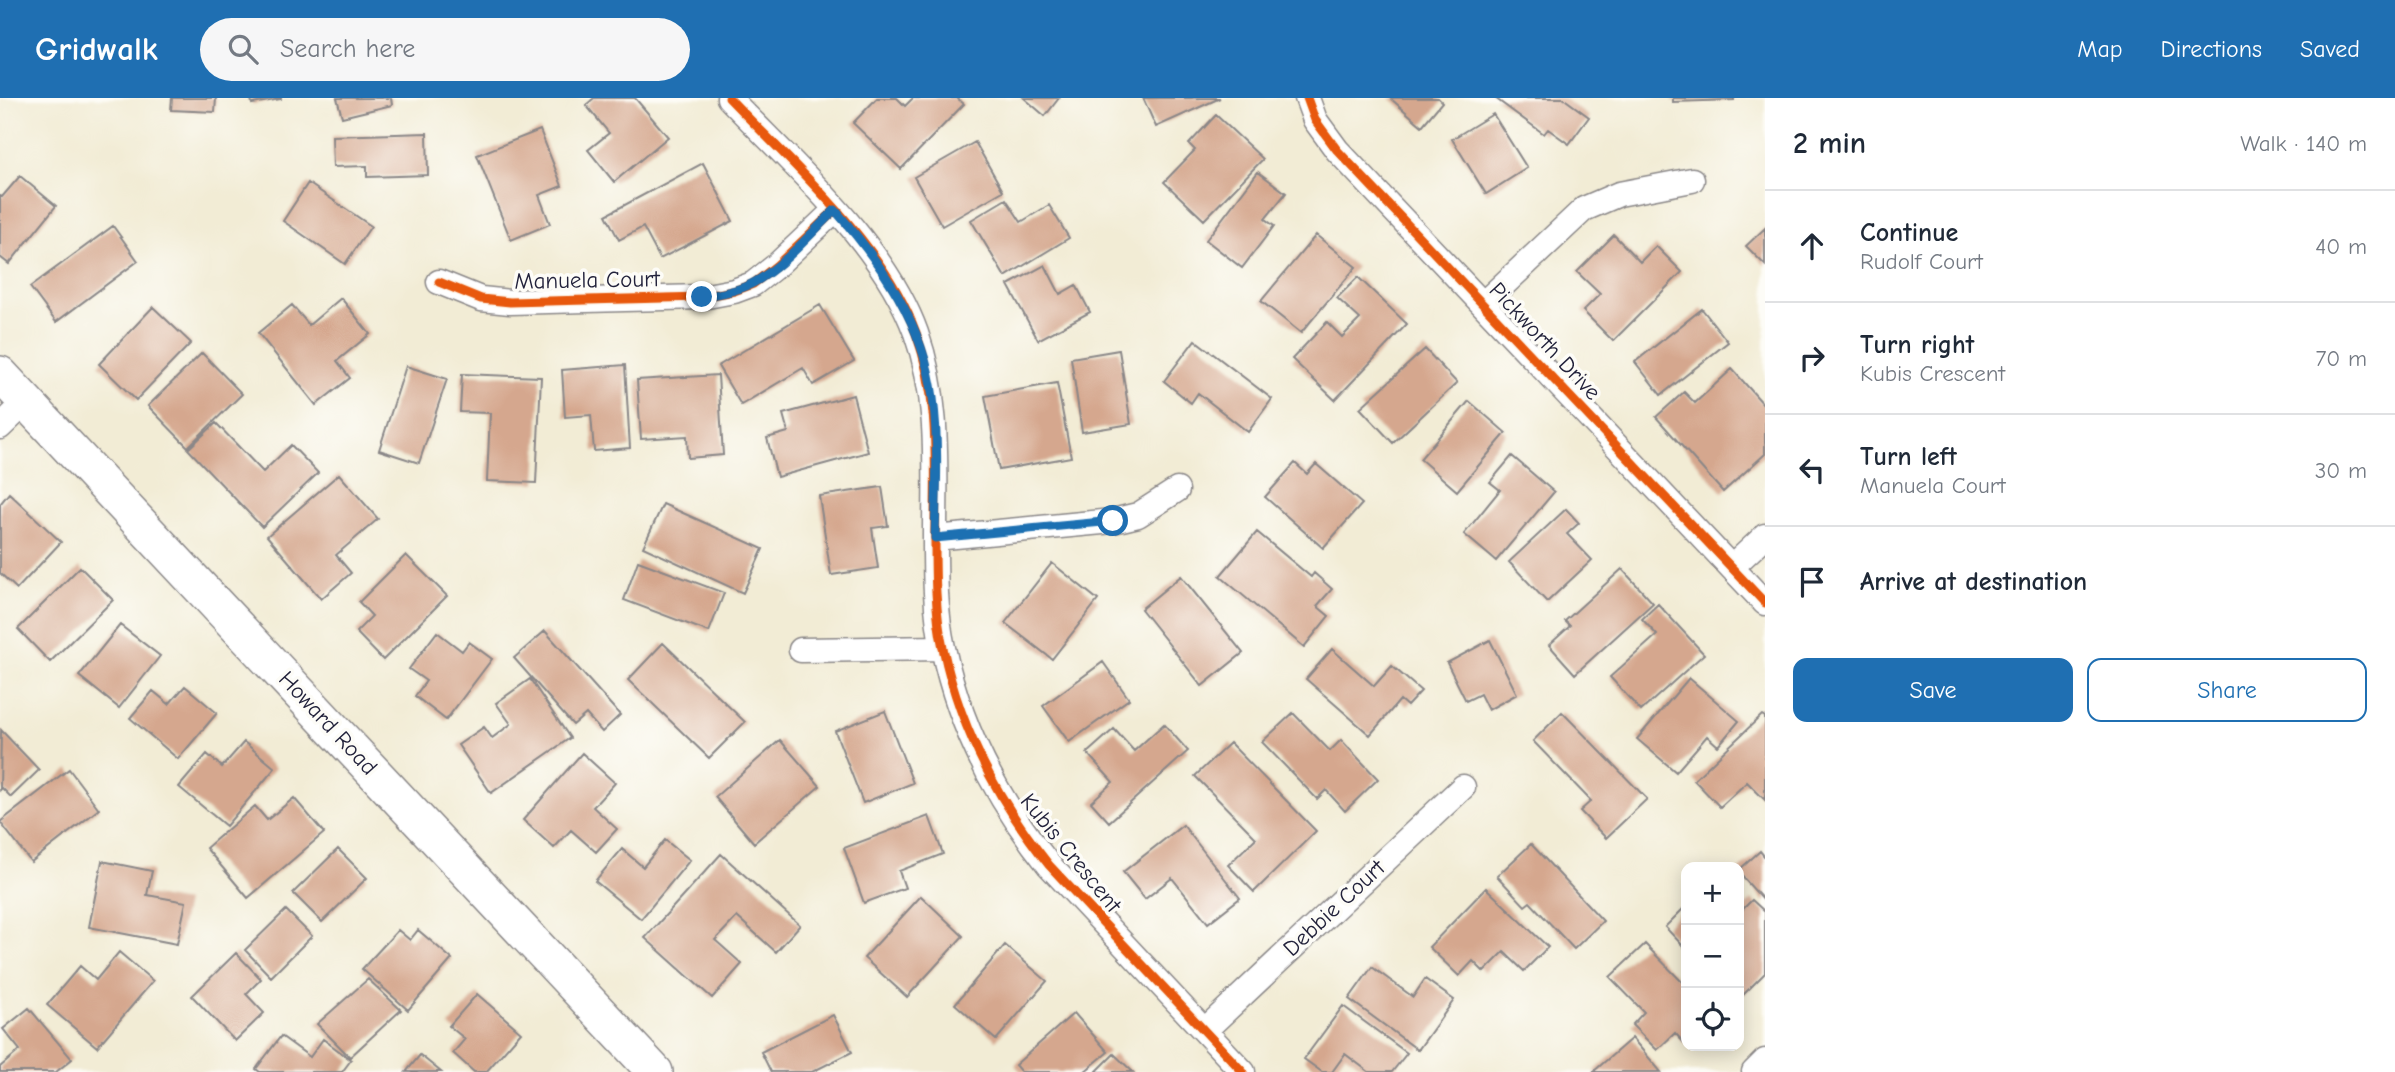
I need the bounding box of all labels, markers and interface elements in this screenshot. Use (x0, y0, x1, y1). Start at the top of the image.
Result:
search box (200, 18, 690, 81)
text: Gridwalk (35, 30, 158, 68)
icon: search (224, 30, 262, 68)
text: Search here (280, 34, 415, 64)
text: Map (2077, 35, 2123, 63)
text: Directions (2161, 35, 2262, 63)
text: Saved (2300, 35, 2360, 63)
text: 2 min (1793, 126, 1866, 161)
text: Walk · 140 m (2240, 130, 2367, 157)
text: Continue (1860, 218, 1958, 248)
icon: ahead (1793, 227, 1831, 265)
text: 40 m (2315, 233, 2367, 260)
text: Rudolf Court (1860, 248, 1983, 275)
street label: Manuela Court (514, 265, 661, 295)
street label: Pickworth Drive (1484, 277, 1606, 405)
route end (686, 281, 717, 312)
text: Turn right (1860, 330, 1974, 360)
icon: right (1793, 339, 1831, 377)
text: 70 m (2315, 345, 2367, 372)
text: Kubis Crescent (1860, 360, 2005, 387)
text: Turn left (1860, 442, 1957, 472)
icon: left (1793, 451, 1831, 489)
text: 30 m (2315, 457, 2367, 484)
text: Manuela Court (1860, 472, 2005, 499)
route start (1097, 505, 1128, 536)
icon: arrive (1793, 563, 1831, 601)
text: Arrive at destination (1860, 567, 2087, 597)
button: Save (1793, 658, 2073, 722)
button: Share (2087, 658, 2367, 722)
street label: Howard Road (273, 666, 383, 780)
street label: Kubis Crescent (1015, 788, 1128, 919)
street label: Debbie Court (1278, 853, 1391, 962)
map controls (1681, 862, 1744, 1051)
button: + (1681, 862, 1744, 925)
button: − (1681, 925, 1744, 988)
button: locate (1681, 988, 1744, 1051)

